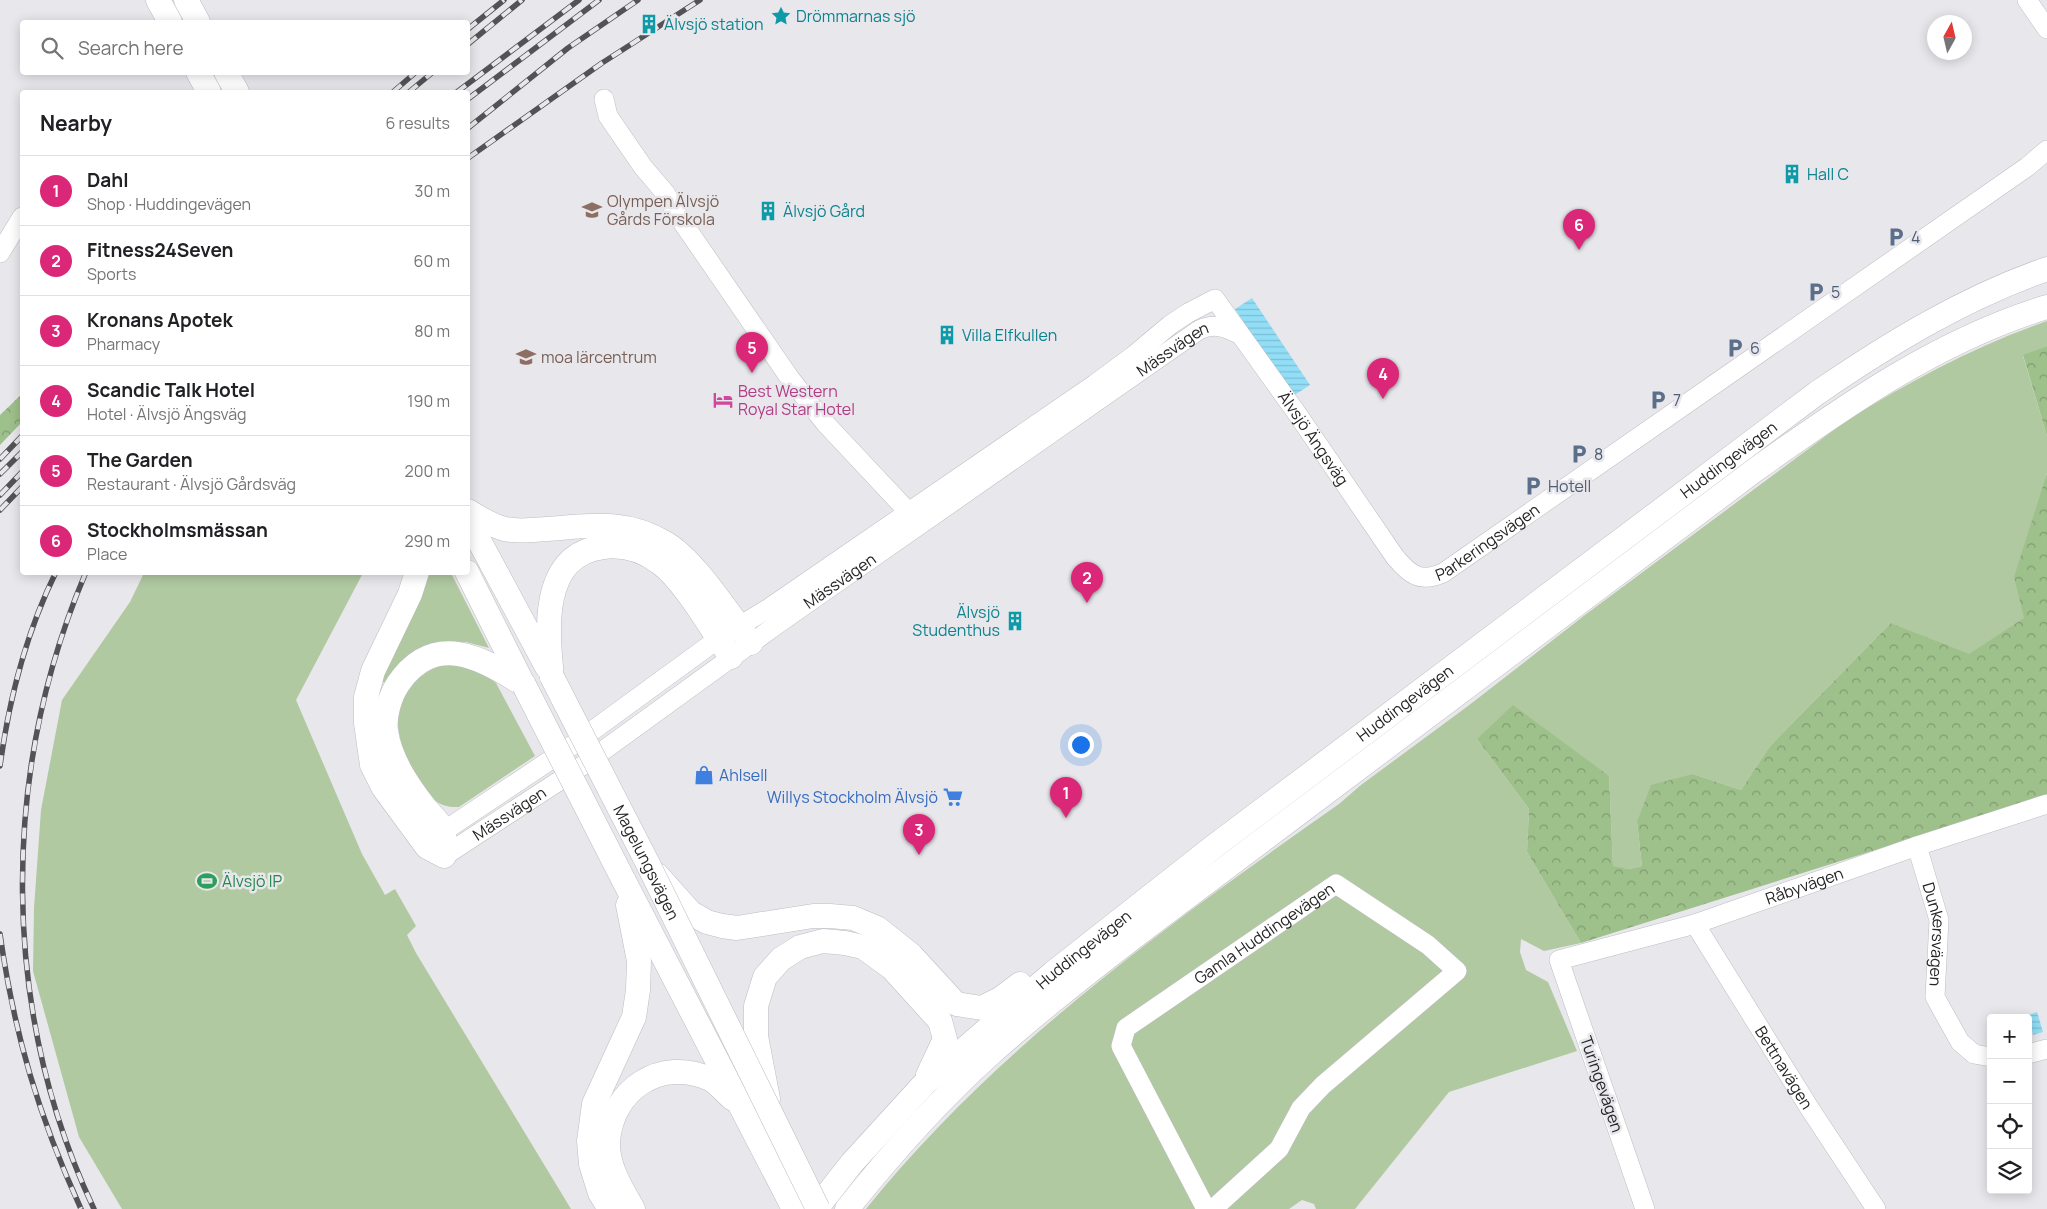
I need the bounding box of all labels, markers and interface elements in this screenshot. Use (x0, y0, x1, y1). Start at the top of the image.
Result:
place icon: Drömmarnas sjö (770, 5, 792, 27)
place label: Drömmarnas sjö (796, 5, 915, 27)
building icon: Älvsjö station (638, 13, 660, 35)
place label: Älvsjö station (664, 13, 764, 35)
north arrow (1927, 15, 1972, 60)
search box (20, 20, 470, 75)
icon: search (38, 34, 66, 62)
text: Search here (78, 35, 184, 61)
text: Nearby (40, 109, 112, 137)
text: 6 results (385, 112, 450, 134)
building icon: Hall C (1781, 163, 1803, 185)
place label: Hall C (1807, 163, 1849, 185)
text: Dahl (87, 167, 128, 193)
text: 1 (52, 180, 60, 202)
text: 30 m (415, 180, 450, 202)
place label: Olympen Älvsjö Gårds Förskola (607, 190, 719, 230)
text: Shop · Huddingevägen (87, 193, 251, 215)
school or university icon: Olympen Älvsjö Gårds Förskola (581, 199, 603, 221)
building icon: Älvsjö Gård (757, 200, 779, 222)
place label: Älvsjö Gård (783, 200, 865, 222)
pin: 6 (1563, 209, 1595, 250)
parking icon: 4 (1885, 226, 1907, 248)
place label: 4 (1911, 226, 1920, 248)
text: Fitness24Seven (87, 237, 233, 263)
text: 2 (51, 250, 61, 272)
text: 60 m (414, 250, 450, 272)
text: Sports (87, 263, 136, 285)
parking icon: 5 (1805, 281, 1827, 303)
place label: 5 (1831, 281, 1840, 303)
text: Kronans Apotek (87, 307, 233, 333)
street label: Mässvägen (1132, 316, 1211, 381)
text: 3 (51, 320, 61, 342)
text: 80 m (414, 320, 450, 342)
building icon: Villa Elfkullen (936, 324, 958, 346)
place label: Villa Elfkullen (962, 324, 1057, 346)
pin: 5 (736, 332, 768, 373)
text: Pharmacy (87, 333, 160, 355)
parking icon: 6 (1724, 337, 1746, 359)
place label: 6 (1750, 337, 1760, 359)
school or university icon: moa lärcentrum (515, 346, 537, 368)
place label: moa lärcentrum (541, 346, 657, 368)
pin: 4 (1367, 358, 1399, 399)
text: Scandic Talk Hotel (87, 377, 255, 403)
place label: Best Western Royal Star Hotel (738, 380, 855, 420)
street label: Älvsjö Ängsväg (1273, 387, 1354, 490)
hotel icon: Best Western Royal Star Hotel (712, 389, 734, 411)
parking icon: 7 (1647, 389, 1669, 411)
place label: 7 (1673, 389, 1681, 411)
text: 4 (51, 390, 61, 412)
text: 190 m (407, 390, 450, 412)
text: Hotel · Älvsjö Ängsväg (87, 403, 247, 425)
street label: Huddingevägen (1676, 416, 1781, 503)
parking icon: 8 (1568, 443, 1590, 465)
place label: 8 (1594, 443, 1603, 465)
text: The Garden (87, 447, 193, 473)
text: 5 (51, 460, 61, 482)
text: 200 m (405, 460, 450, 482)
text: Restaurant · Älvsjö Gårdsväg (87, 473, 296, 495)
parking icon: Hotell (1522, 475, 1544, 497)
place label: Hotell (1548, 475, 1591, 497)
street label: Parkeringsvägen (1432, 498, 1544, 586)
text: Stockholmsmässan (87, 517, 268, 543)
text: 6 (51, 530, 61, 552)
text: 290 m (404, 530, 450, 552)
text: Place (87, 543, 127, 565)
street label: Mässvägen (799, 548, 880, 614)
pin: 2 (1071, 562, 1103, 603)
place label: Älvsjö Studenthus (912, 601, 1000, 641)
building icon: Älvsjö Studenthus (1004, 610, 1026, 632)
street label: Huddingevägen (1352, 659, 1458, 747)
your location (1068, 732, 1094, 758)
shop icon: Ahlsell (693, 764, 715, 786)
place label: Ahlsell (719, 764, 768, 786)
pin: 1 (1050, 777, 1082, 818)
street label: Mässvägen (468, 781, 550, 845)
place label: Willys Stockholm Älvsjö (767, 786, 938, 808)
supermarket icon: Willys Stockholm Älvsjö (942, 786, 964, 808)
street label: Magelungsvägen (608, 801, 685, 923)
pin: 3 (903, 814, 935, 855)
street label: Råbyvägen (1762, 862, 1846, 909)
sports icon: Älvsjö IP (196, 870, 218, 892)
place label: Älvsjö IP (222, 870, 282, 892)
street label: Gamla Huddingevägen (1190, 877, 1339, 989)
street label: Dunkersvägen (1917, 880, 1950, 987)
street label: Huddingevägen (1031, 905, 1136, 994)
map controls (1987, 1014, 2032, 1194)
button: + (1987, 1014, 2032, 1059)
street label: Bettnavägen (1750, 1022, 1818, 1113)
street label: Turingevägen (1575, 1033, 1629, 1135)
button: − (1987, 1059, 2032, 1104)
button: locate (1987, 1104, 2032, 1149)
button: layers (1987, 1149, 2032, 1194)

